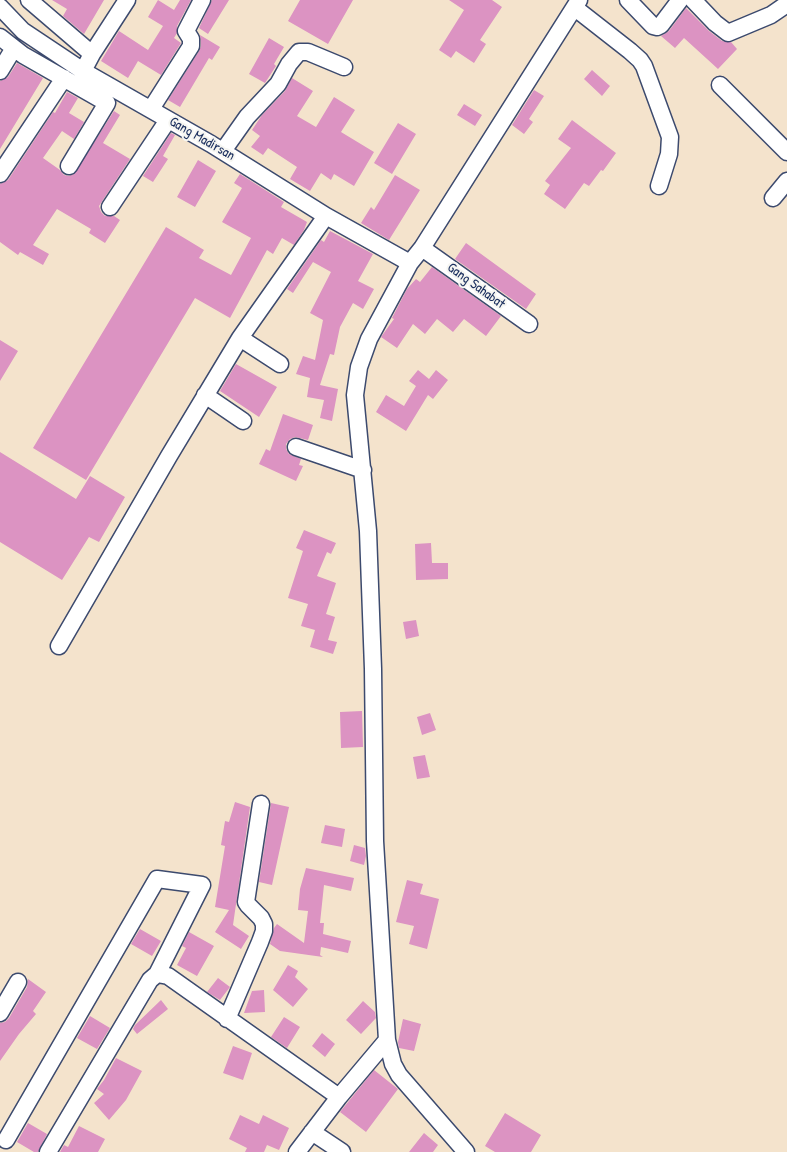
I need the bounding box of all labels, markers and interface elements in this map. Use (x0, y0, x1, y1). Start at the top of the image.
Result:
street label: Gang Madirsan (166, 113, 238, 165)
street label: Gang Sahabat (444, 259, 508, 313)

